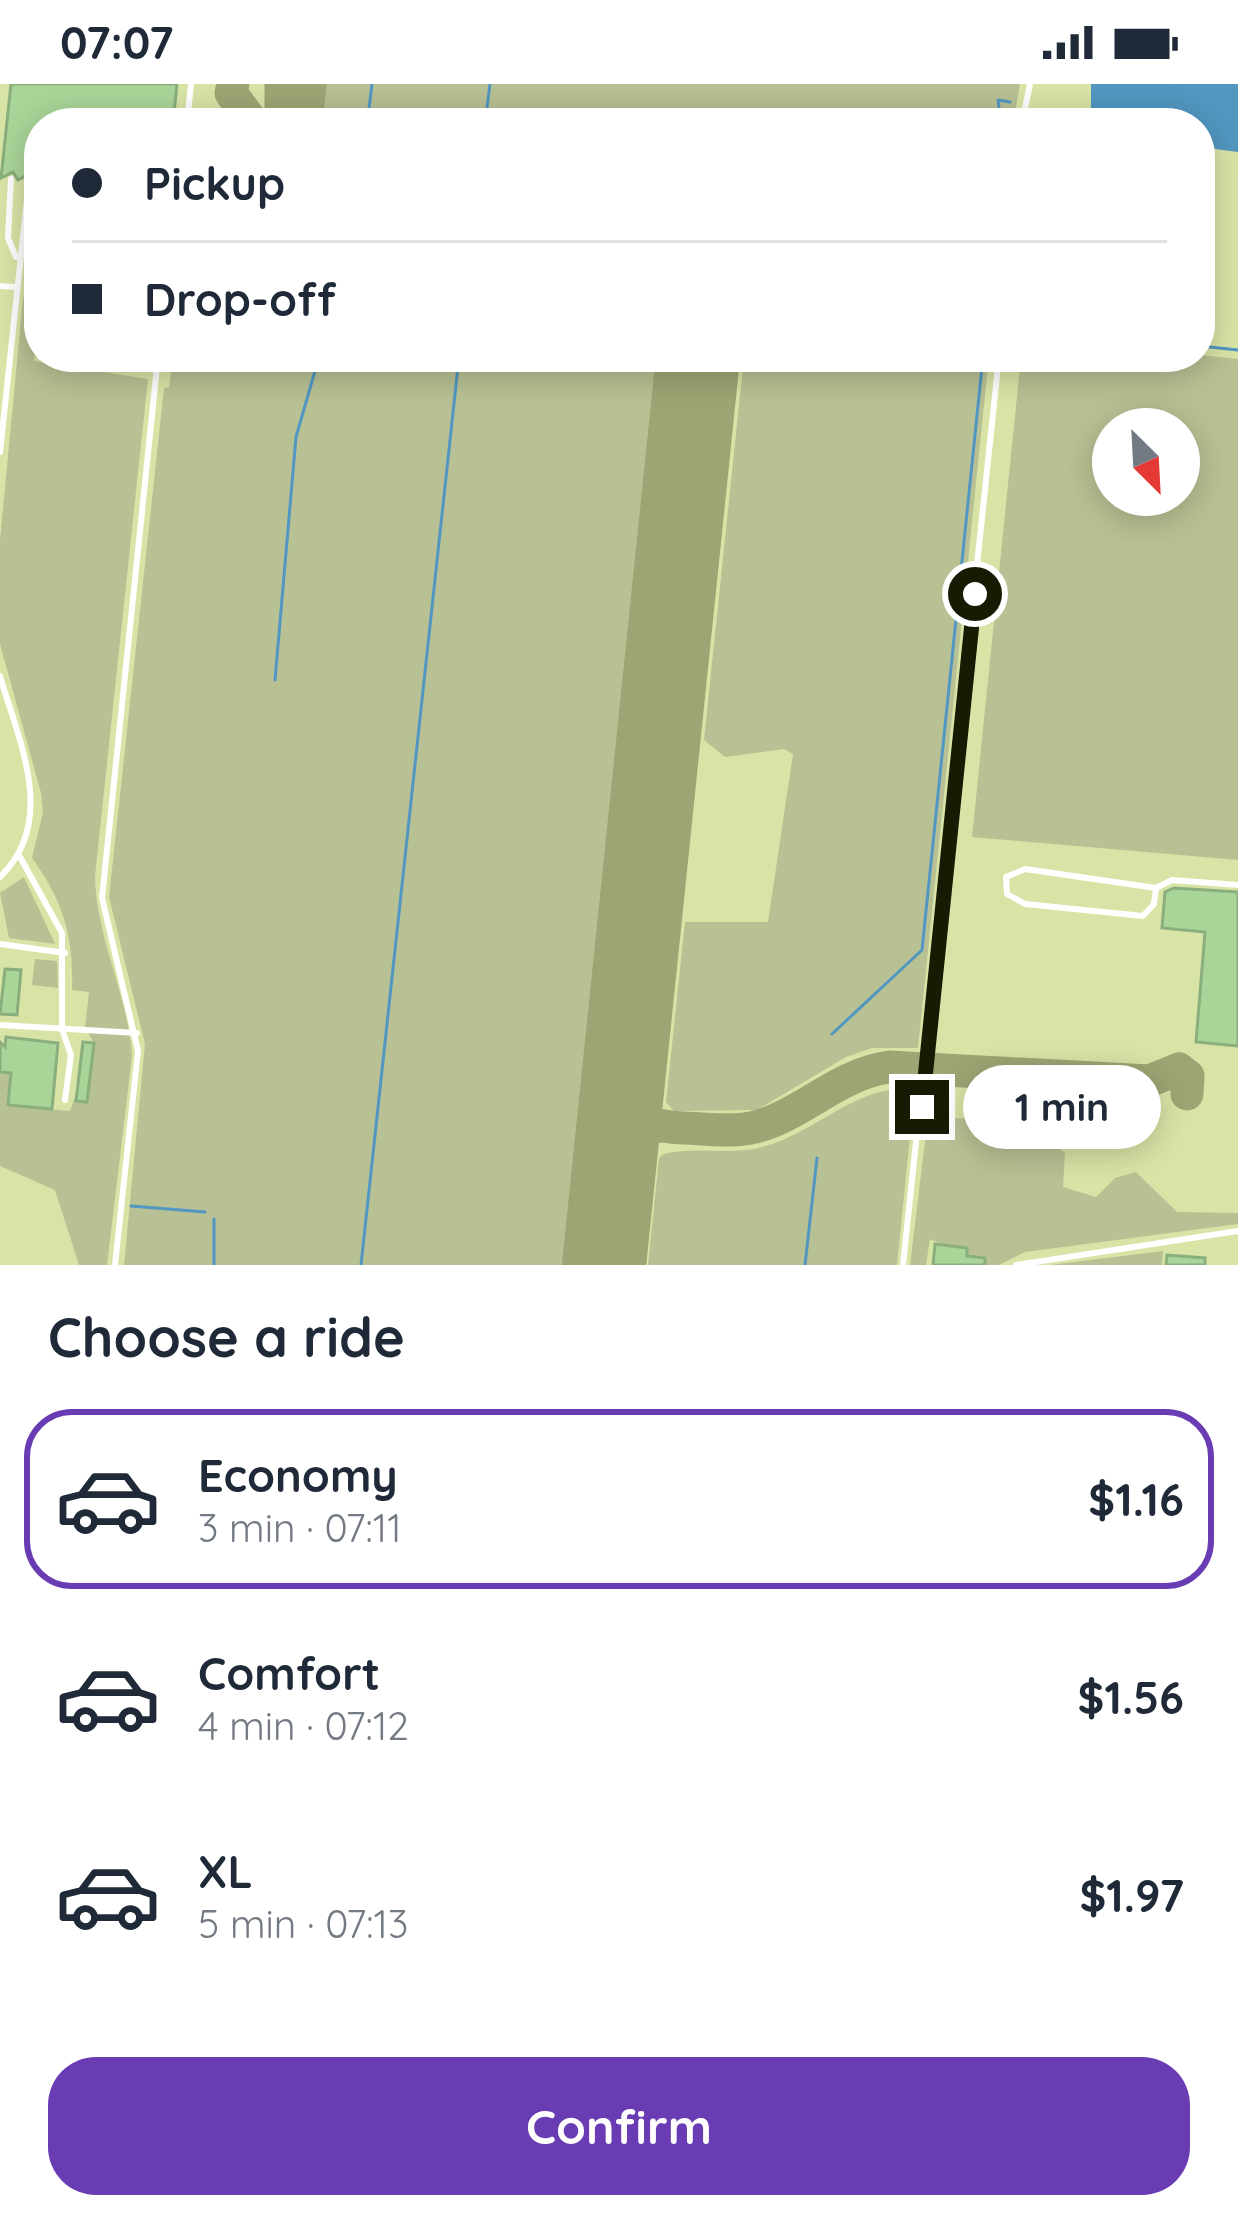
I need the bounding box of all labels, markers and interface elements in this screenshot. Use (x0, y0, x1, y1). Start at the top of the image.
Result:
text: 07:07 (60, 14, 173, 70)
text: Pickup (144, 155, 285, 211)
text: Drop-off (144, 271, 336, 327)
north arrow (1092, 408, 1200, 516)
map controls (1092, 408, 1200, 516)
route start (948, 567, 1002, 621)
callout: 1 min (964, 1065, 1162, 1149)
route end (895, 1080, 949, 1134)
text: 1 min (1015, 1082, 1109, 1131)
text: Choose a ride (48, 1303, 405, 1371)
icon: car (54, 1445, 162, 1553)
text: Economy (198, 1447, 398, 1503)
text: $1.16 (1088, 1471, 1184, 1527)
text: 3 min · 07:11 (198, 1503, 402, 1552)
icon: car (54, 1643, 162, 1751)
text: Comfort (198, 1645, 380, 1701)
text: $1.56 (1078, 1669, 1184, 1725)
text: 4 min · 07:12 (198, 1701, 409, 1750)
icon: car (54, 1841, 162, 1949)
text: XL (198, 1843, 253, 1899)
text: $1.97 (1080, 1867, 1184, 1923)
text: 5 min · 07:13 (198, 1899, 408, 1948)
button: Confirm (48, 2057, 1190, 2195)

